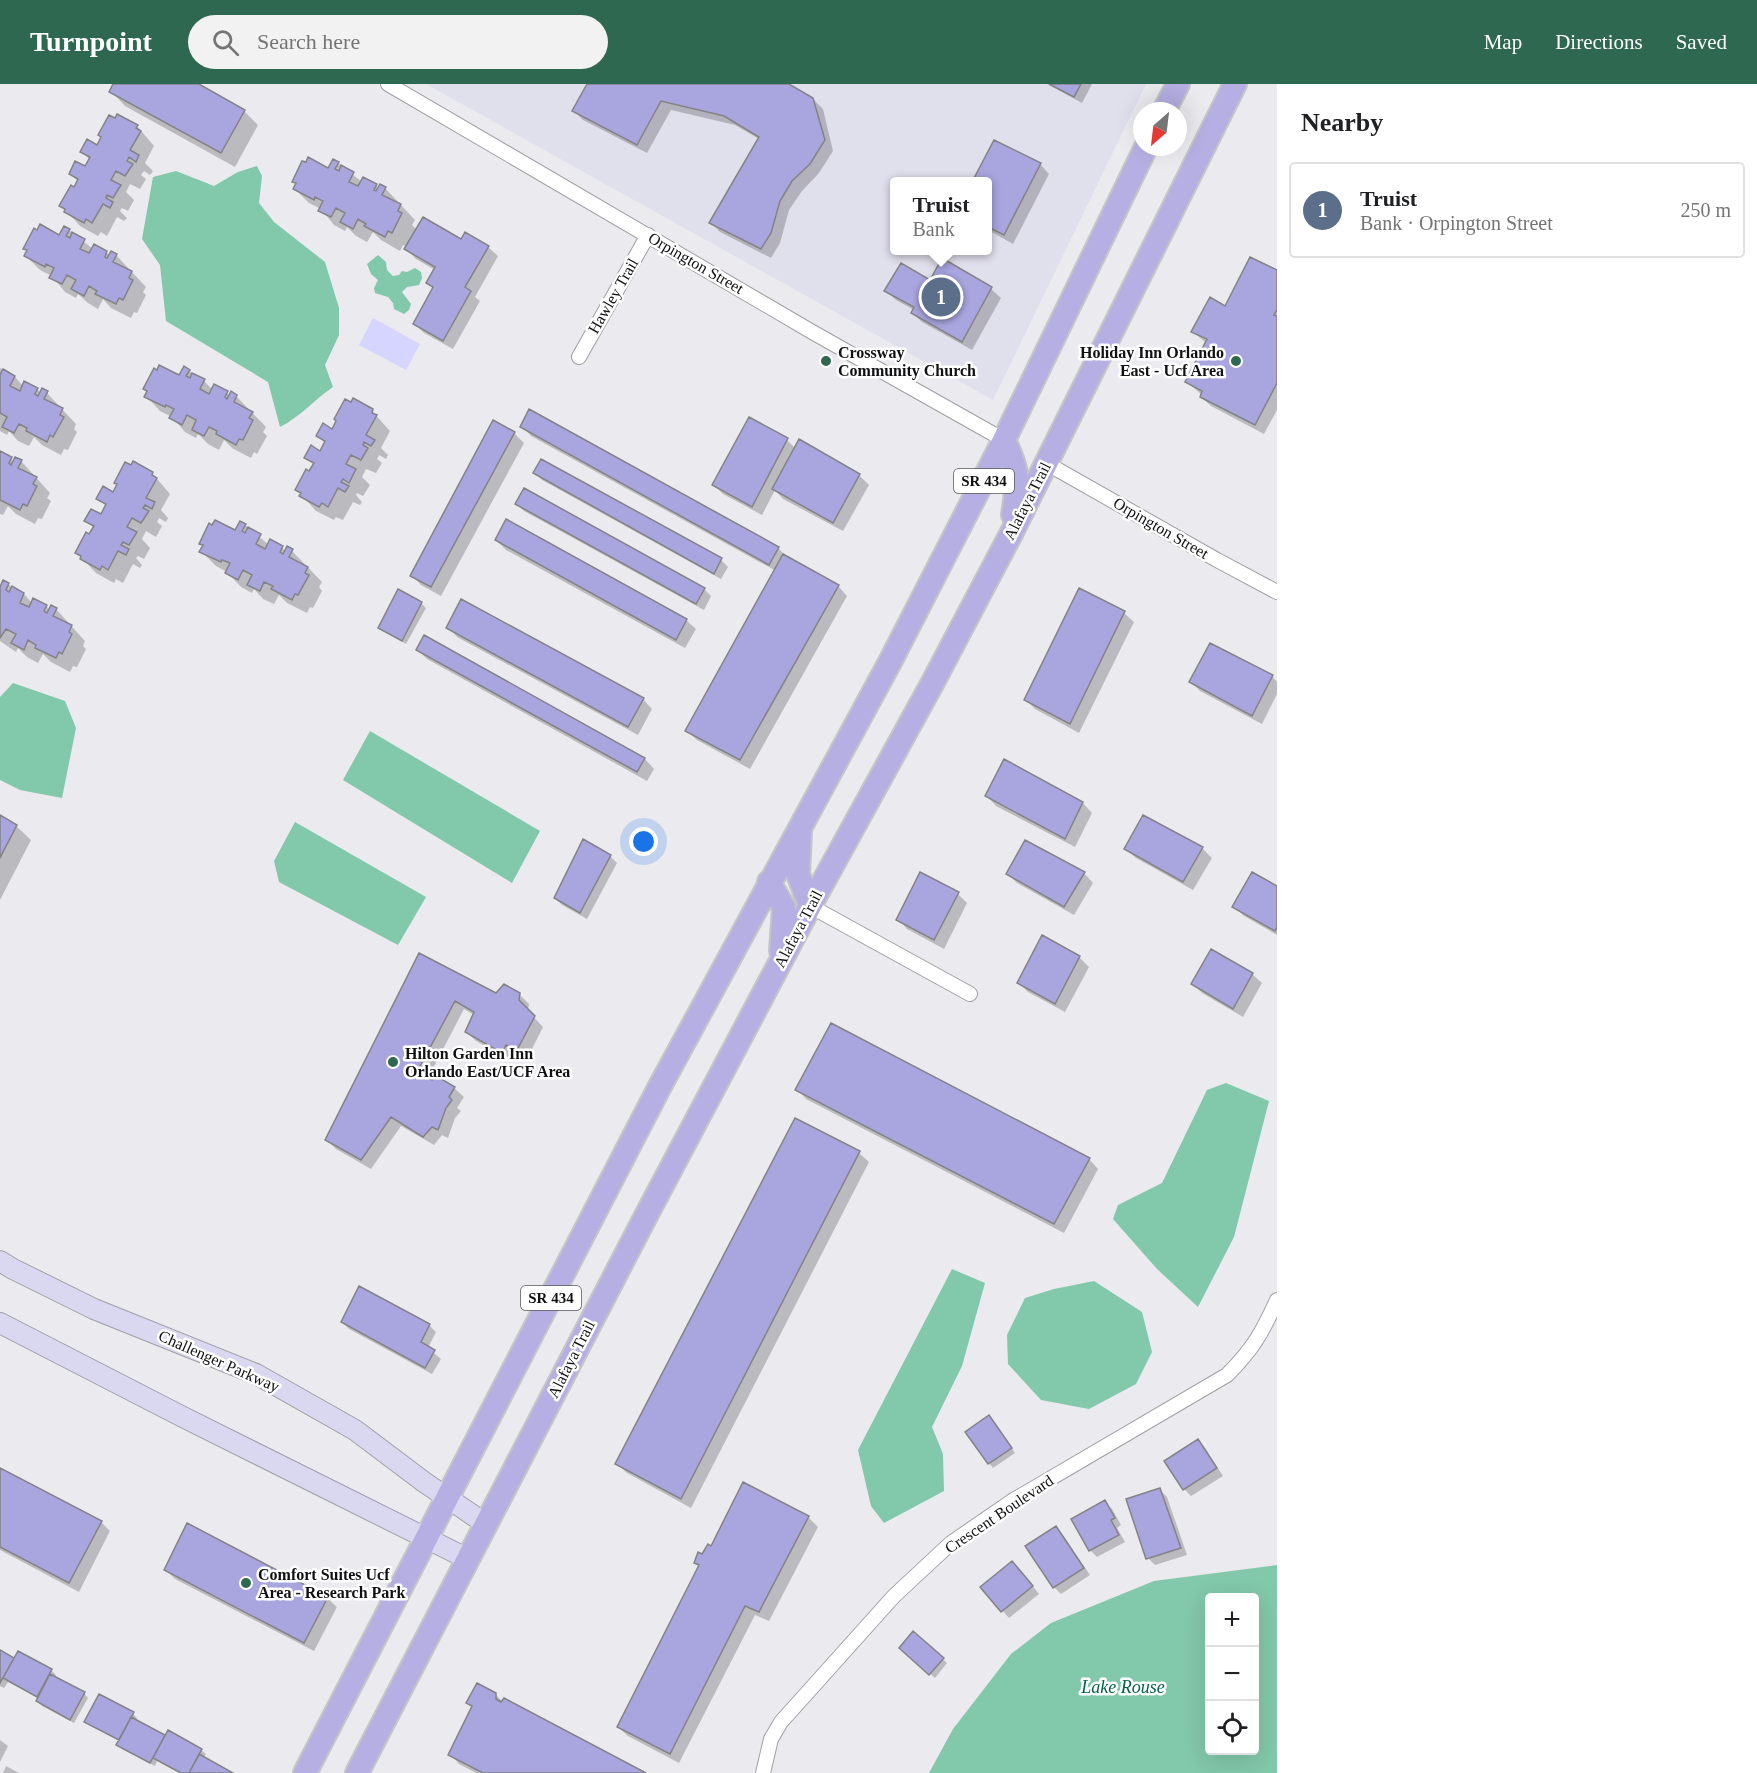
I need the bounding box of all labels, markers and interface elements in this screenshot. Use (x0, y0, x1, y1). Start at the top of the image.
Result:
search box (188, 15, 608, 69)
text: Turnpoint (30, 26, 152, 57)
icon: search (209, 26, 242, 59)
text: Search here (257, 29, 360, 54)
text: Map (1484, 30, 1522, 54)
text: Directions (1555, 30, 1643, 54)
text: Saved (1676, 30, 1727, 54)
north arrow (1133, 102, 1187, 156)
text: Nearby (1301, 108, 1383, 137)
popup (890, 177, 992, 255)
text: Truist (1360, 186, 1417, 211)
text: Truist (912, 192, 970, 217)
text: 1 (1318, 199, 1328, 221)
text: 250 m (1680, 199, 1731, 221)
text: Bank · Orpington Street (1360, 212, 1553, 234)
text: Bank (912, 218, 955, 240)
street label: Orpington Street (645, 229, 747, 298)
street label: Hawley Trail (585, 255, 643, 337)
pin: 1 (922, 274, 960, 320)
place label: Crossway Community Church (838, 344, 976, 380)
place label: Holiday Inn Orlando East - Ucf Area (1080, 344, 1224, 379)
marker: Crossway Community Church (819, 354, 833, 368)
marker: Holiday Inn Orlando East - Ucf Area (1229, 354, 1243, 368)
street label: Alafaya Trail (1000, 459, 1055, 543)
road number: SR 434 (954, 469, 1014, 493)
street label: Orpington Street (1110, 494, 1212, 563)
your location (629, 827, 658, 856)
street label: Alafaya Trail (771, 887, 827, 971)
place label: Hilton Garden Inn Orlando East/UCF Area (405, 1045, 570, 1080)
marker: Hilton Garden Inn Orlando East/UCF Area (386, 1055, 400, 1069)
road number: SR 434 (521, 1286, 581, 1310)
street label: Alafaya Trail (544, 1317, 599, 1401)
street label: Challenger Parkway (156, 1327, 282, 1396)
street label: Crescent Boulevard (942, 1472, 1056, 1556)
place label: Comfort Suites Ucf Area - Research Park (258, 1566, 405, 1601)
marker: Comfort Suites Ucf Area - Research Park (239, 1576, 253, 1590)
map controls (1205, 1593, 1259, 1755)
button: + (1205, 1593, 1259, 1647)
button: − (1205, 1647, 1259, 1701)
water label: Lake Rouse (1080, 1677, 1165, 1697)
button: locate (1205, 1701, 1259, 1755)

